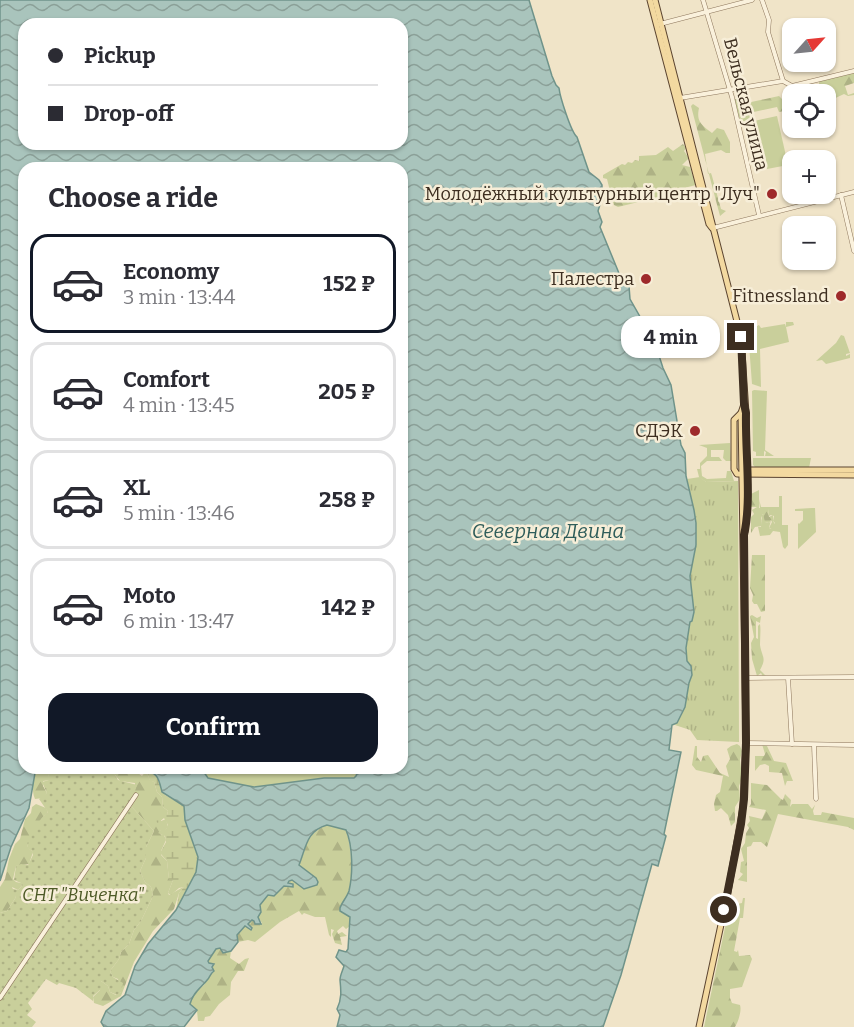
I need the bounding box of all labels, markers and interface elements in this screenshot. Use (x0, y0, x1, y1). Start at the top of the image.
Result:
north arrow (782, 18, 836, 72)
map controls (782, 18, 836, 270)
street label: Вельская улица (719, 35, 773, 173)
text: Pickup (84, 42, 156, 69)
button: locate (782, 84, 836, 138)
text: Drop-off (84, 100, 174, 127)
button: + (782, 150, 836, 204)
text: Choose a ride (48, 182, 218, 214)
place label: Молодёжный культурный центр "Луч" (425, 183, 760, 205)
marker: Молодёжный культурный центр "Луч" (765, 187, 779, 201)
button: − (782, 216, 836, 270)
icon: car (51, 257, 105, 311)
text: Economy (123, 258, 219, 285)
place label: Палестра (551, 268, 634, 290)
text: 152 ₽ (323, 270, 375, 297)
marker: Палестра (639, 272, 653, 286)
text: 3 min · 13:44 (123, 285, 236, 309)
place label: Fitnessland (732, 285, 829, 307)
marker: Fitnessland (834, 289, 848, 303)
callout: 4 min (621, 316, 720, 358)
route end (727, 323, 754, 350)
text: 4 min (643, 325, 698, 349)
icon: car (51, 365, 105, 419)
text: Comfort (123, 366, 210, 393)
text: 205 ₽ (318, 378, 375, 405)
text: 4 min · 13:45 (123, 393, 235, 417)
place label: СДЭК (635, 420, 683, 442)
marker: СДЭК (688, 424, 702, 438)
icon: car (51, 473, 105, 527)
text: XL (123, 474, 150, 501)
text: 258 ₽ (319, 486, 375, 513)
text: 5 min · 13:46 (123, 501, 235, 525)
water label: Северная Двина (472, 519, 624, 543)
icon: car (51, 581, 105, 635)
text: Moto (123, 582, 176, 609)
text: 142 ₽ (321, 594, 375, 621)
text: 6 min · 13:47 (123, 609, 234, 633)
button: Confirm (48, 693, 378, 762)
park label: СНТ "Виченка" (22, 884, 144, 906)
route start (710, 896, 737, 923)

